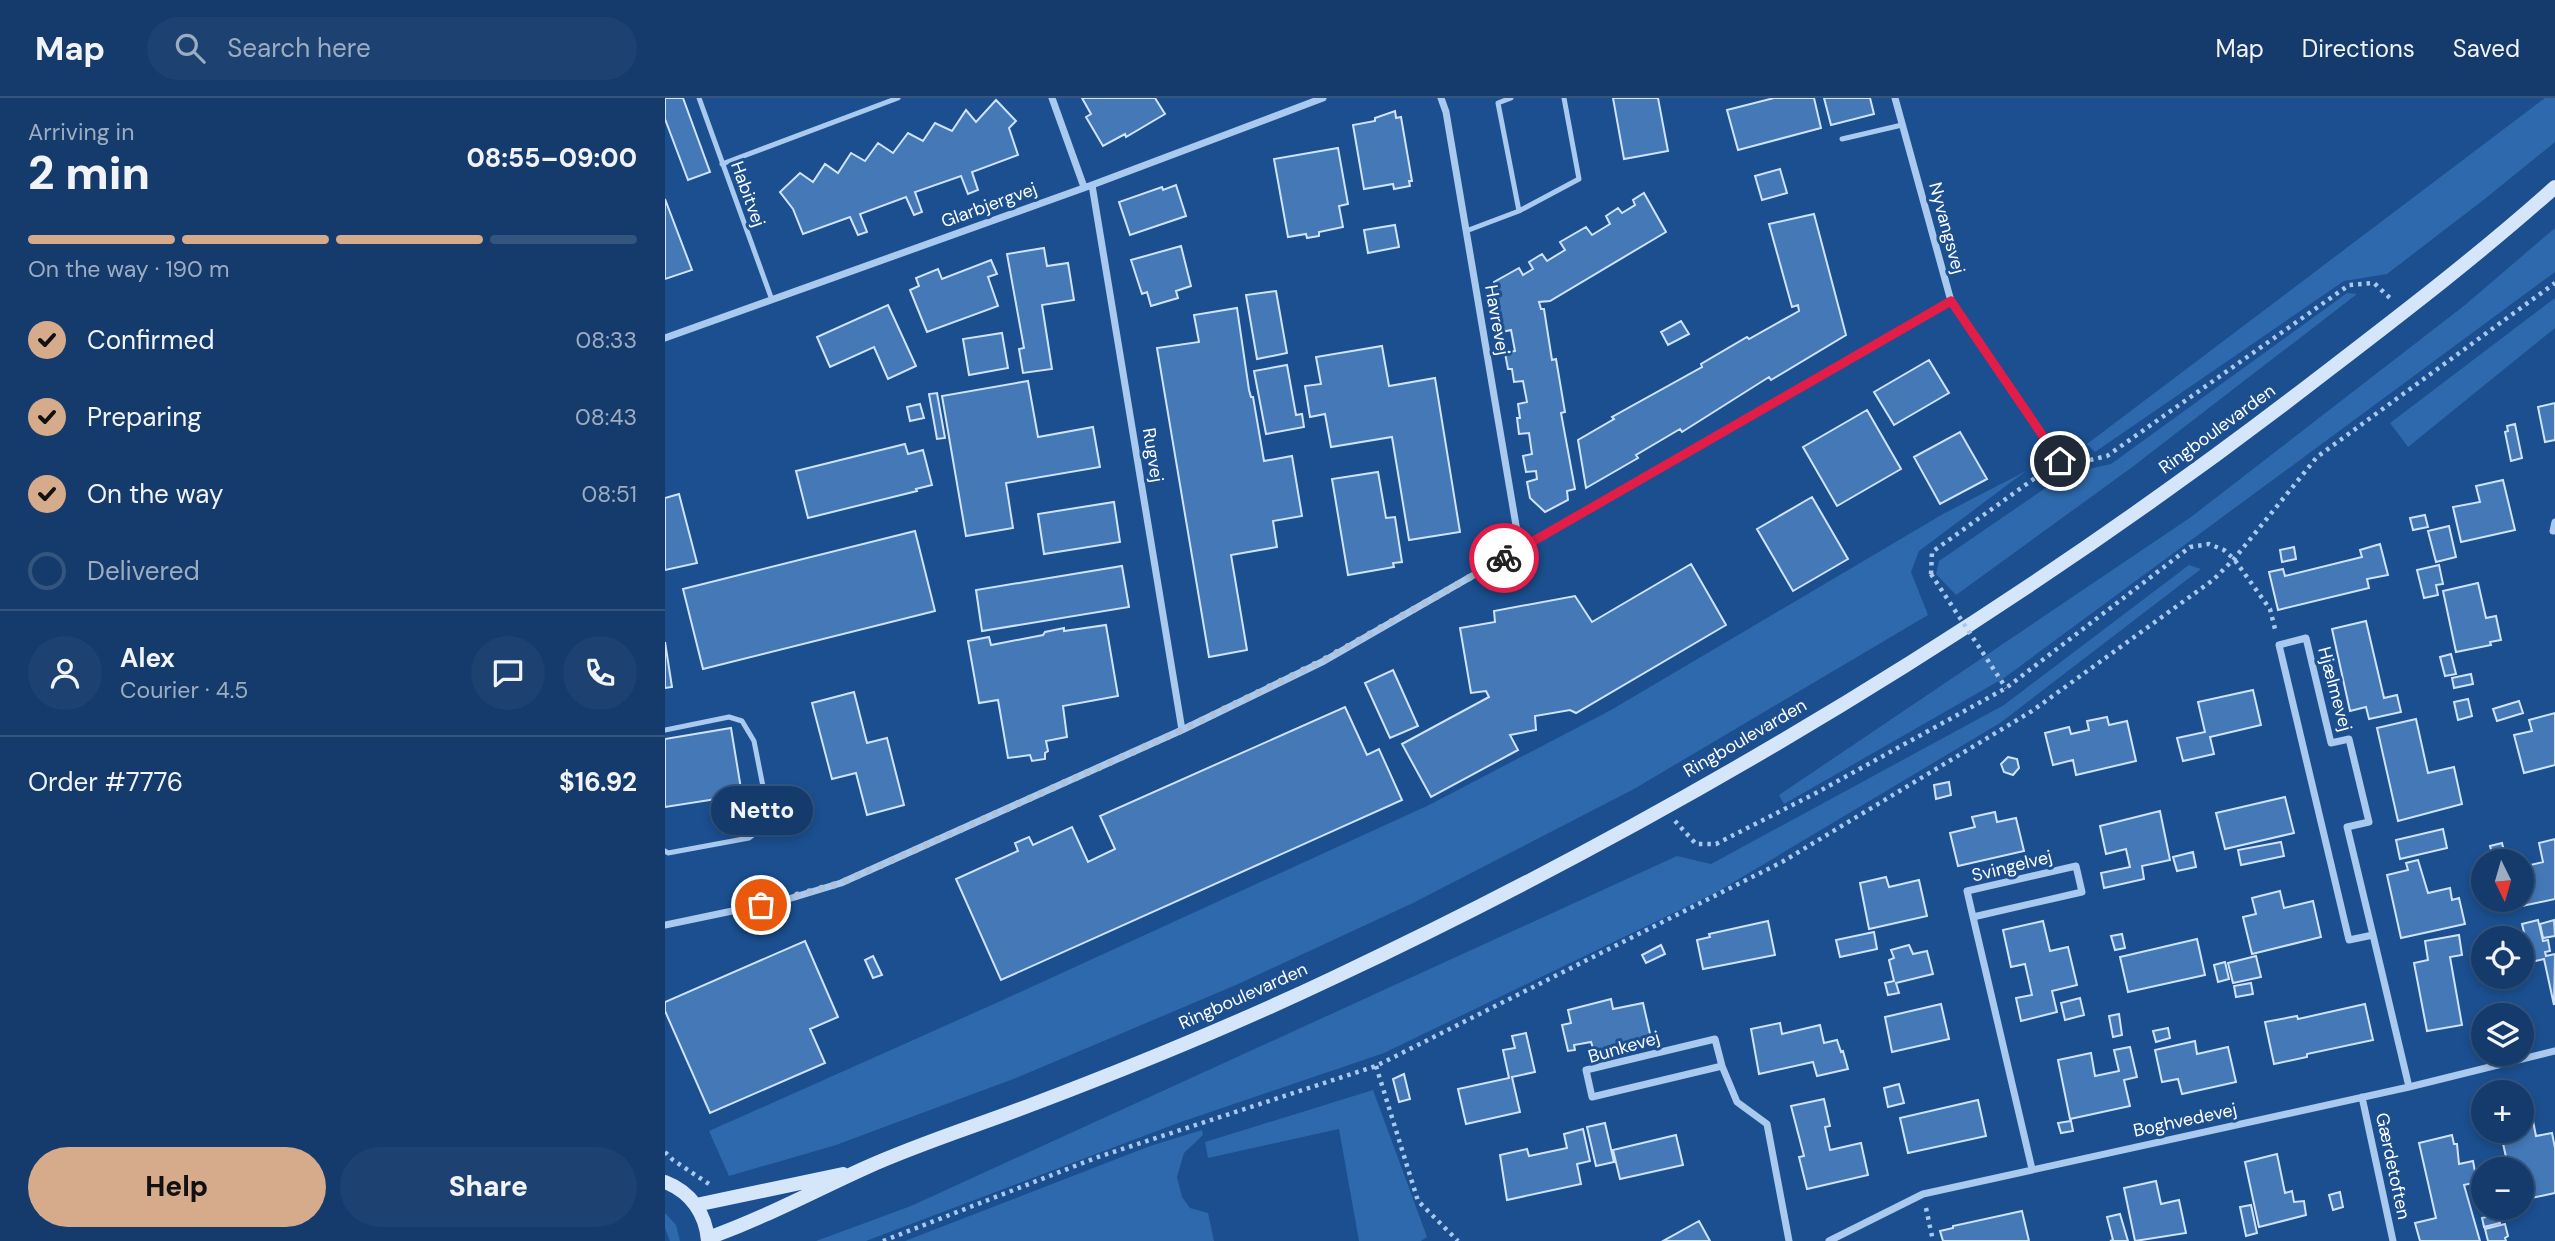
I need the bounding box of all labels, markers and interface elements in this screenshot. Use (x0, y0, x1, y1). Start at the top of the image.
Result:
search box (147, 17, 637, 80)
text: Map (35, 27, 105, 70)
icon: search (171, 29, 209, 67)
text: Search here (227, 31, 371, 65)
text: Map (2216, 33, 2264, 64)
text: Directions (2302, 33, 2415, 64)
text: Saved (2453, 33, 2520, 64)
text: Arriving in (28, 117, 134, 147)
text: 08:55–09:00 (466, 141, 637, 175)
text: 2 min (28, 143, 150, 203)
street label: Habitvej (725, 158, 771, 230)
street label: Glarbjergvej (938, 177, 1040, 233)
street label: Nyvangsvej (1923, 180, 1971, 276)
text: On the way · 190 m (28, 254, 229, 284)
street label: Havrevej (1479, 283, 1515, 357)
icon: check (28, 321, 66, 359)
text: Confirmed (87, 323, 214, 357)
text: 08:33 (575, 325, 637, 355)
street label: Ringboulevarden (2154, 379, 2280, 479)
icon: check (28, 398, 66, 436)
text: Preparing (87, 400, 202, 434)
text: 08:43 (575, 402, 637, 432)
street label: Rugvej (1137, 426, 1169, 484)
pin (2030, 431, 2090, 491)
icon: home (2041, 442, 2079, 480)
icon: check (28, 475, 66, 513)
text: On the way (87, 477, 223, 511)
text: 08:51 (581, 479, 637, 509)
courier (1469, 523, 1539, 593)
icon: bike (1485, 539, 1523, 577)
text: Delivered (87, 554, 200, 588)
button: person (28, 636, 102, 710)
button: chat (471, 636, 545, 710)
button: phone (563, 636, 637, 710)
text: Alex (120, 641, 175, 675)
street label: Hjælmevej (2312, 644, 2358, 734)
text: Courier · 4.5 (120, 675, 248, 705)
street label: Ringboulevarden (1679, 693, 1811, 783)
text: Order #7776 (28, 765, 183, 799)
text: $16.92 (559, 765, 637, 799)
callout: Netto (710, 786, 812, 835)
text: Netto (730, 795, 794, 825)
street label: Svingelvej (1969, 844, 2055, 888)
north arrow (2471, 849, 2534, 912)
map controls (2471, 849, 2534, 1220)
pin (731, 875, 791, 935)
icon: bag (742, 886, 780, 924)
button: locate (2471, 926, 2534, 989)
street label: Ringboulevarden (1175, 957, 1311, 1035)
button: layers (2471, 1003, 2534, 1066)
street label: Bunkevej (1585, 1025, 1663, 1069)
button: + (2471, 1080, 2534, 1143)
street label: Boghvedevej (2131, 1097, 2239, 1143)
street label: Gærdetoften (2370, 1110, 2416, 1222)
button: Help (28, 1147, 326, 1227)
button: Share (340, 1147, 637, 1227)
button: − (2471, 1157, 2534, 1220)

